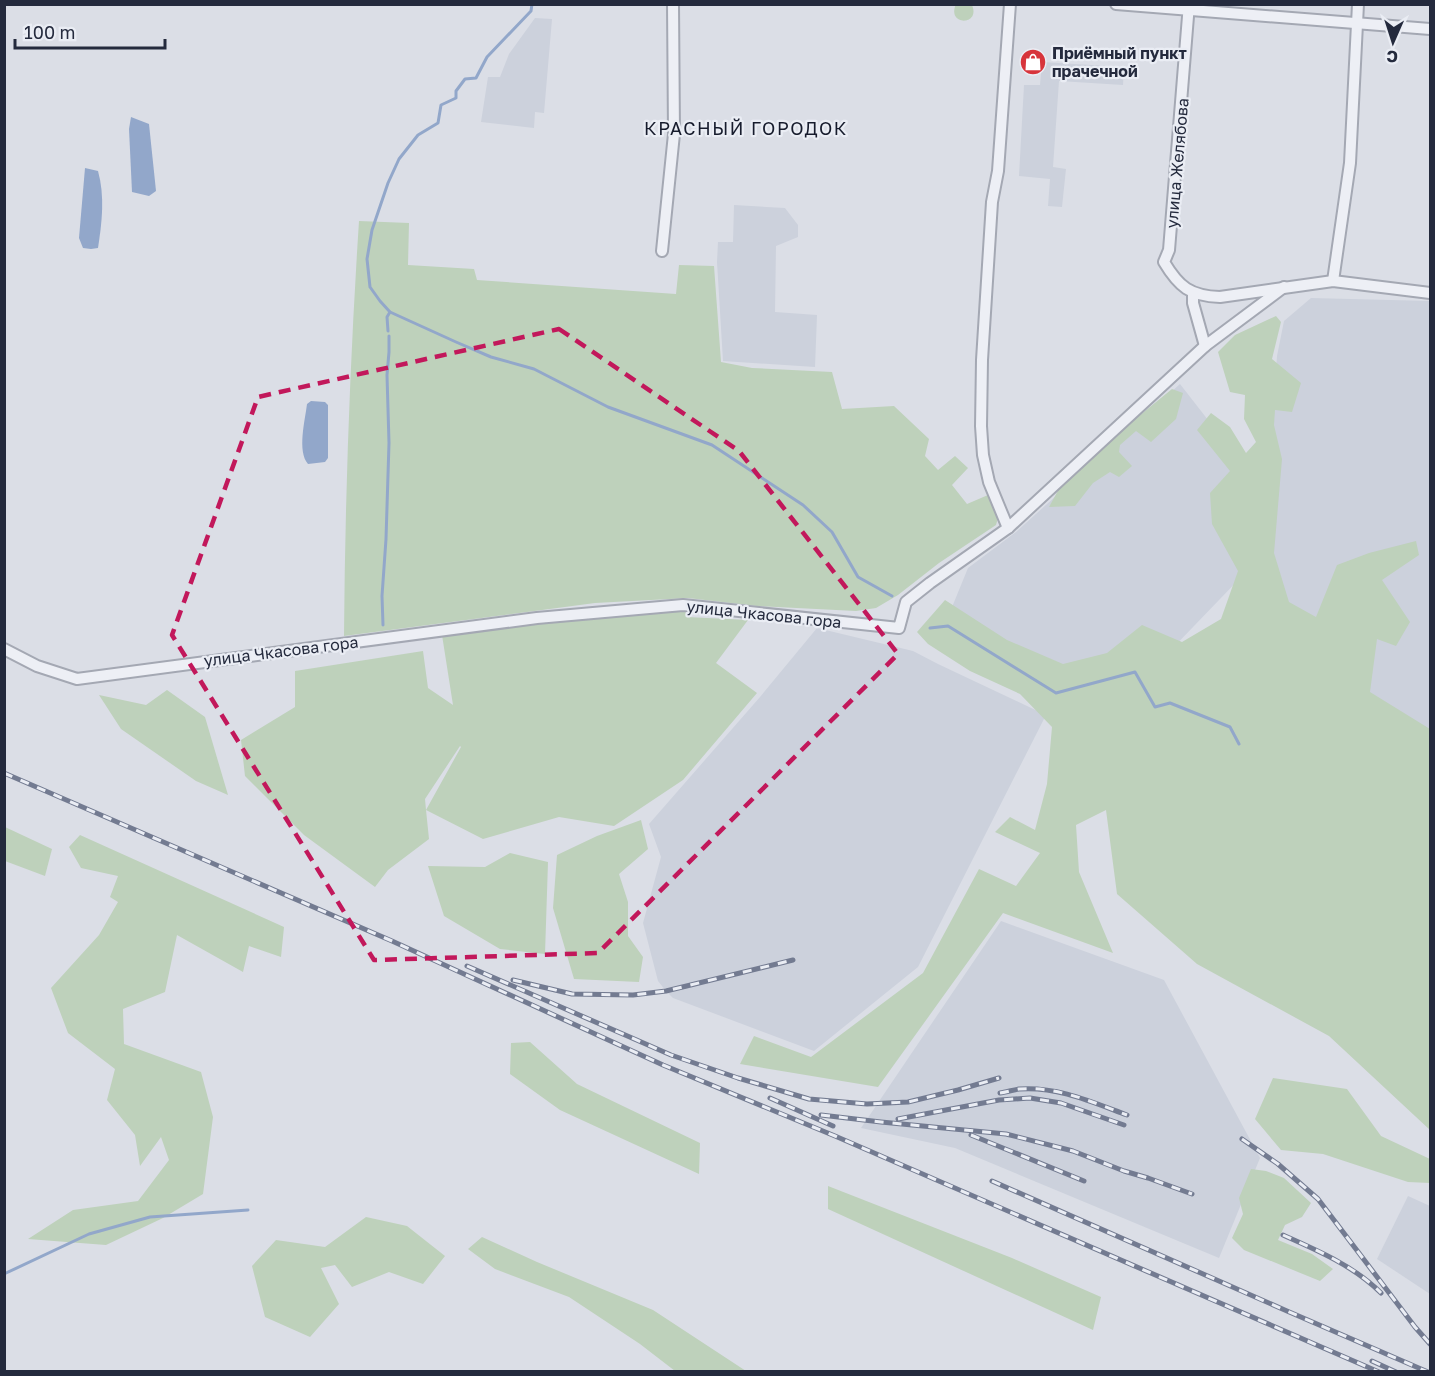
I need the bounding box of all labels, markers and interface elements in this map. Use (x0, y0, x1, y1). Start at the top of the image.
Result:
scale bar (15, 12, 165, 50)
north arrow (1363, 12, 1423, 72)
text: 100 m (24, 21, 75, 43)
place label: Приёмный пункт прачечной (1052, 43, 1187, 81)
shop icon: Приёмный пункт прачечной (1018, 47, 1048, 77)
text: С (1386, 47, 1398, 67)
street label: улица Желябова (1161, 97, 1193, 229)
district label: КРАСНЫЙ ГОРОДОК (644, 117, 848, 139)
street label: улица Чкасова гора (685, 596, 843, 632)
street label: улица Чкасова гора (202, 632, 360, 670)

